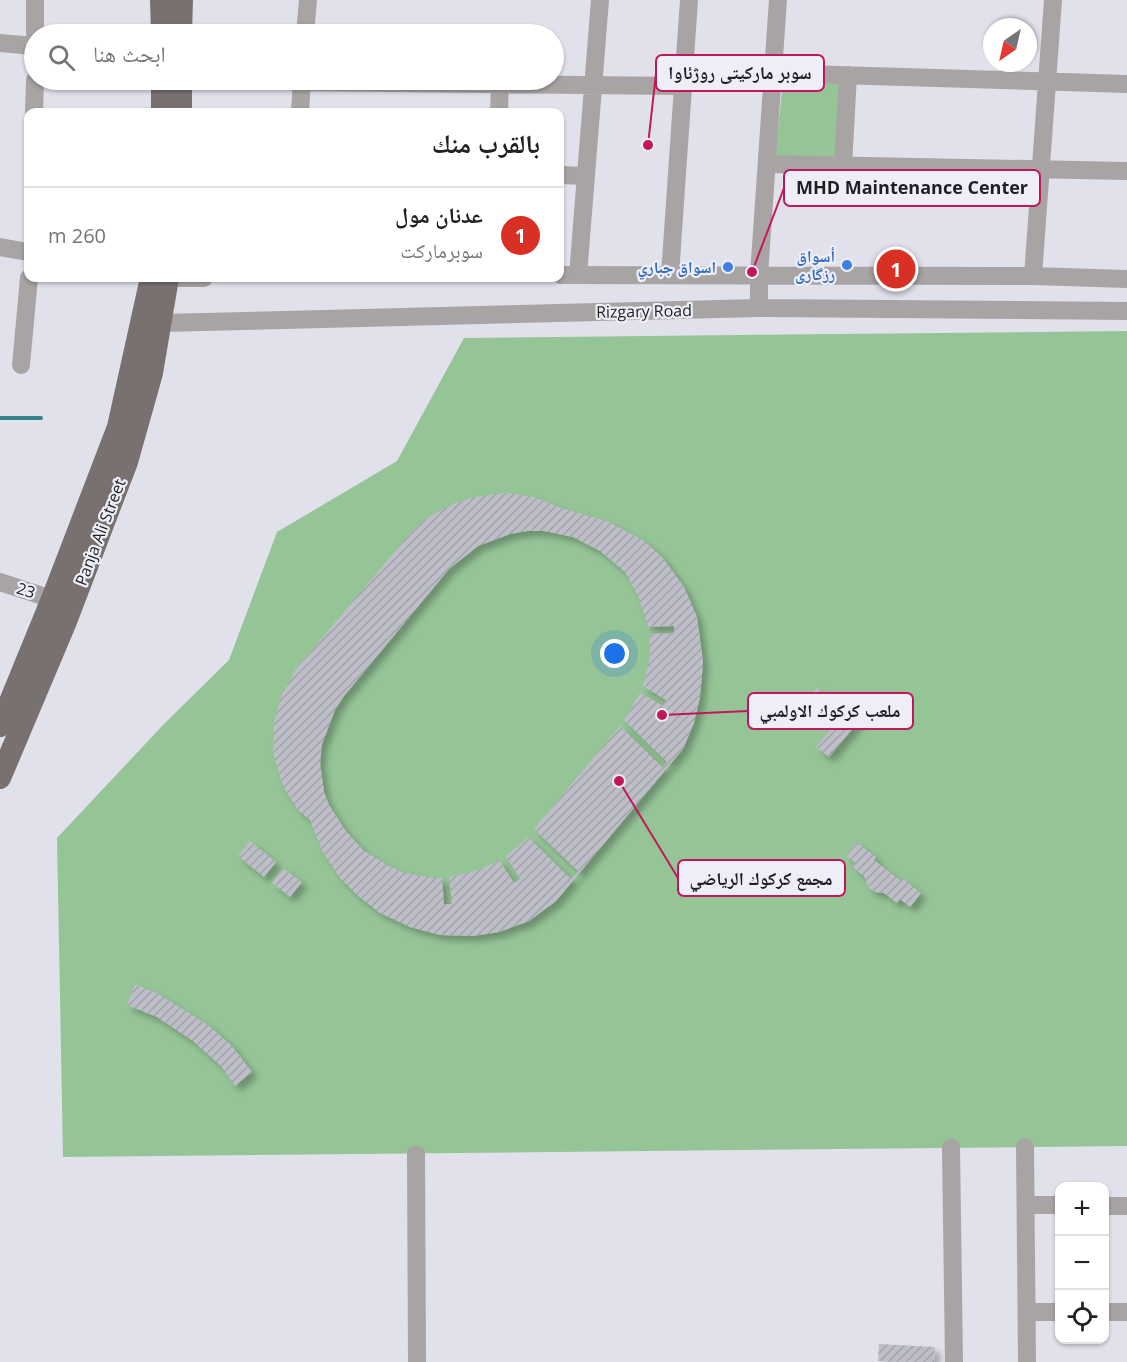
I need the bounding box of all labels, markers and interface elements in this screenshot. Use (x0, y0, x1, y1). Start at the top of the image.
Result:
north arrow (983, 18, 1037, 72)
search box (24, 24, 564, 90)
text: ابحث هنا (93, 38, 166, 68)
icon: search (45, 41, 78, 74)
callout: سوبر ماركيتى روژئاوا (656, 55, 824, 91)
text: سوبر ماركيتى روژئاوا (668, 60, 812, 84)
text: بالقرب منك (432, 125, 540, 161)
callout: MHD Maintenance Center (784, 170, 1040, 206)
text: MHD Maintenance Center (796, 175, 1028, 199)
text: عدنان مول (395, 199, 483, 229)
text: 260 m (48, 222, 106, 249)
text: 1 (515, 222, 526, 249)
text: سوبرماركت (400, 237, 483, 264)
place label: أسواق رزگارى (795, 245, 835, 285)
pin: 1 (876, 246, 916, 292)
place label: اسواق جباري (637, 256, 716, 280)
marker: أسواق رزگارى (840, 258, 854, 272)
marker: اسواق جباري (721, 260, 735, 274)
street label: Rizgary Road (596, 299, 692, 323)
street label: Panja Ali Street (70, 475, 131, 588)
street label: 23 (14, 577, 38, 603)
your location (600, 639, 629, 668)
callout: ملعب كركوك الاولمبي (748, 693, 913, 729)
text: ملعب كركوك الاولمبي (760, 698, 900, 725)
callout: مجمع كركوك الرياضي (678, 860, 845, 896)
text: مجمع كركوك الرياضي (690, 866, 832, 893)
map controls (1055, 1182, 1109, 1344)
button: + (1055, 1182, 1109, 1236)
button: − (1055, 1236, 1109, 1290)
button: locate (1055, 1290, 1109, 1344)

